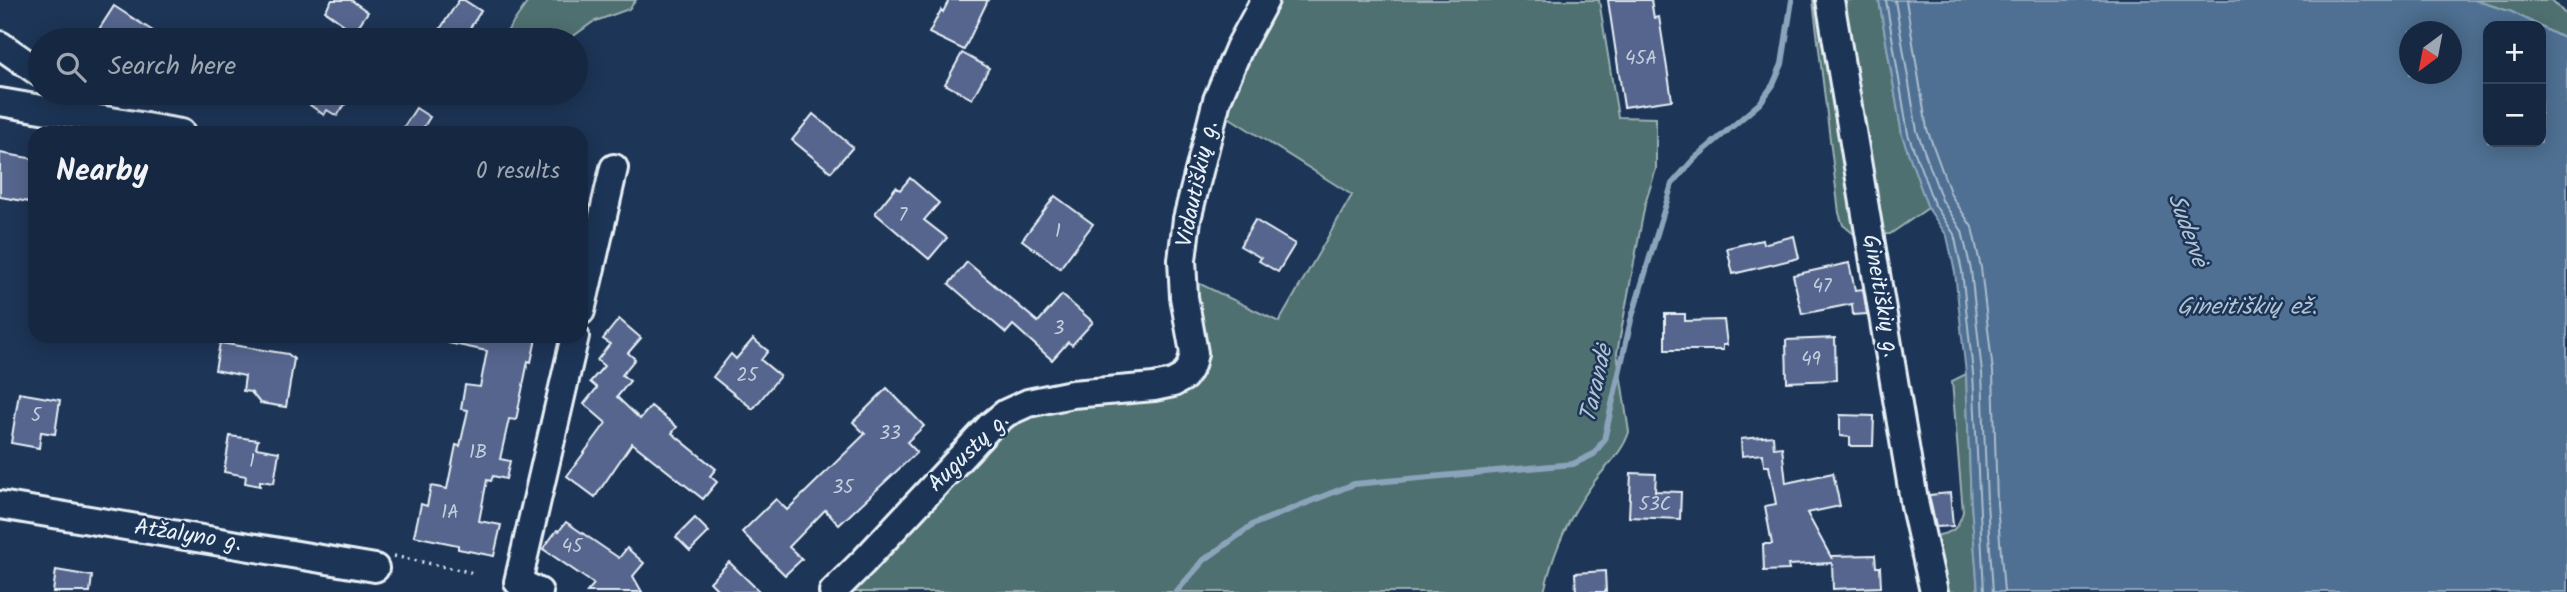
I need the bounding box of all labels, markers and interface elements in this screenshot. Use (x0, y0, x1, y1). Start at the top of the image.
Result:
north arrow (2399, 21, 2462, 84)
map controls (2483, 21, 2546, 147)
button: + (2483, 21, 2546, 84)
search box (28, 28, 588, 105)
house number: 45A (1625, 44, 1657, 74)
text: Search here (108, 46, 236, 88)
icon: search (52, 48, 90, 86)
button: − (2483, 84, 2546, 147)
street label: Vidautiškių g. (1167, 118, 1229, 250)
text: Nearby (56, 148, 148, 196)
text: 0 results (476, 154, 560, 190)
water label: Sudervė (2156, 188, 2219, 275)
house number: 7 (899, 201, 909, 231)
house number: 1 (1055, 217, 1061, 247)
street label: Gineitiškių g. (1851, 231, 1909, 361)
house number: 47 (1812, 272, 1833, 302)
water label: Gineitiškių ež. (2177, 288, 2317, 327)
house number: 3 (1054, 314, 1065, 344)
water label: Tarandė (1569, 339, 1625, 427)
house number: 49 (1801, 345, 1821, 375)
house number: 25 (736, 361, 759, 391)
house number: 5 (31, 401, 43, 431)
street label: Augustų g. (920, 404, 1018, 502)
house number: 33 (879, 419, 901, 449)
house number: 1B (469, 438, 487, 468)
house number: 1 (249, 447, 255, 477)
house number: 35 (832, 473, 855, 503)
house number: 53C (1639, 490, 1671, 520)
house number: 1A (441, 498, 459, 528)
street label: Atžalyno g. (132, 510, 244, 562)
house number: 45 (562, 532, 584, 562)

